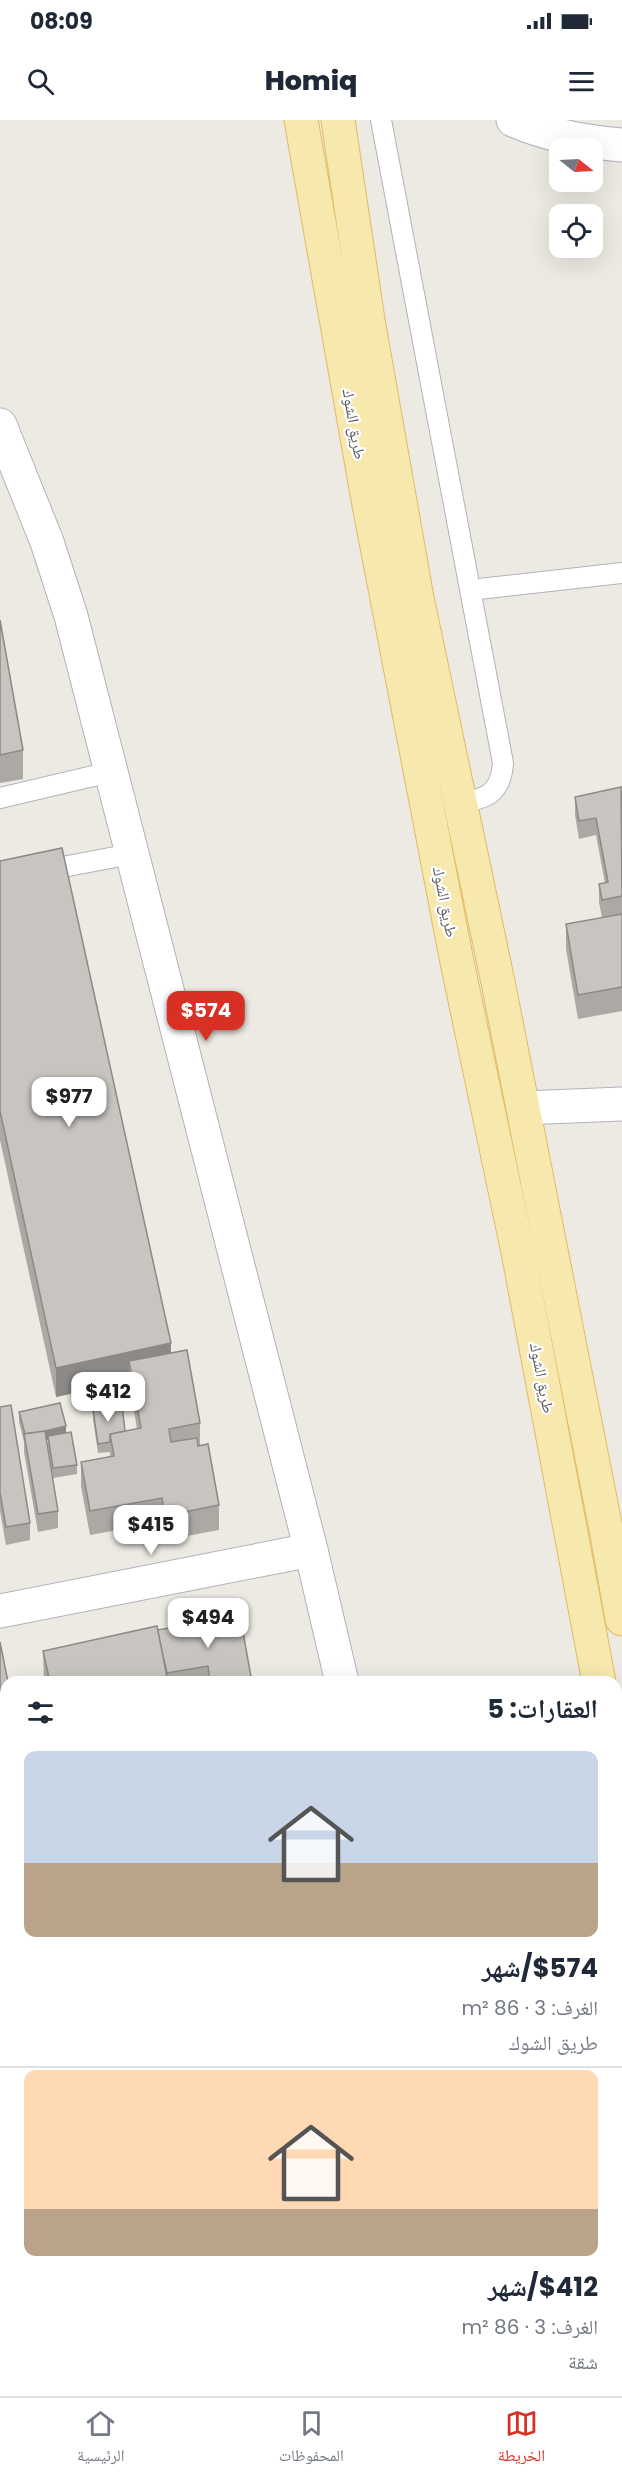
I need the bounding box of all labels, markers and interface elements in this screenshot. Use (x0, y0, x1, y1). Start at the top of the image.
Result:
text: 08:09 (30, 6, 93, 37)
text: Homiq (265, 62, 357, 99)
icon: search (24, 65, 57, 98)
icon: menu (565, 65, 598, 98)
north arrow (549, 138, 603, 192)
map controls (549, 138, 603, 258)
button: locate (549, 204, 603, 258)
street label: طريق الشوك (336, 387, 372, 461)
street label: طريق الشوك (427, 865, 463, 939)
pin: $574 (170, 991, 242, 1042)
text: $574 (181, 996, 231, 1024)
pin: $977 (33, 1077, 105, 1128)
text: $977 (46, 1082, 92, 1110)
street label: طريق الشوك (524, 1341, 560, 1415)
pin: $412 (72, 1372, 144, 1423)
text: $412 (85, 1377, 131, 1405)
pin: $415 (115, 1505, 187, 1556)
text: $415 (127, 1510, 175, 1538)
pin: $494 (172, 1598, 244, 1649)
text: $494 (182, 1603, 234, 1631)
text: العقارات: 5 (487, 1691, 598, 1727)
icon: filters (24, 1696, 57, 1729)
icon: home (257, 1790, 365, 1898)
text: $574/شهر (482, 1950, 598, 1986)
text: الغرف: 3 · 86 m² (462, 1994, 598, 2022)
text: طريق الشوك (509, 2029, 598, 2057)
icon: home (257, 2109, 365, 2217)
text: $412/شهر (488, 2269, 598, 2305)
text: الغرف: 3 · 86 m² (462, 2313, 598, 2341)
text: شقة (568, 2348, 598, 2376)
tab: الرئيسية (77, 2407, 125, 2471)
tab: المحفوظات (279, 2407, 344, 2471)
tab: الخريطة (498, 2407, 545, 2471)

